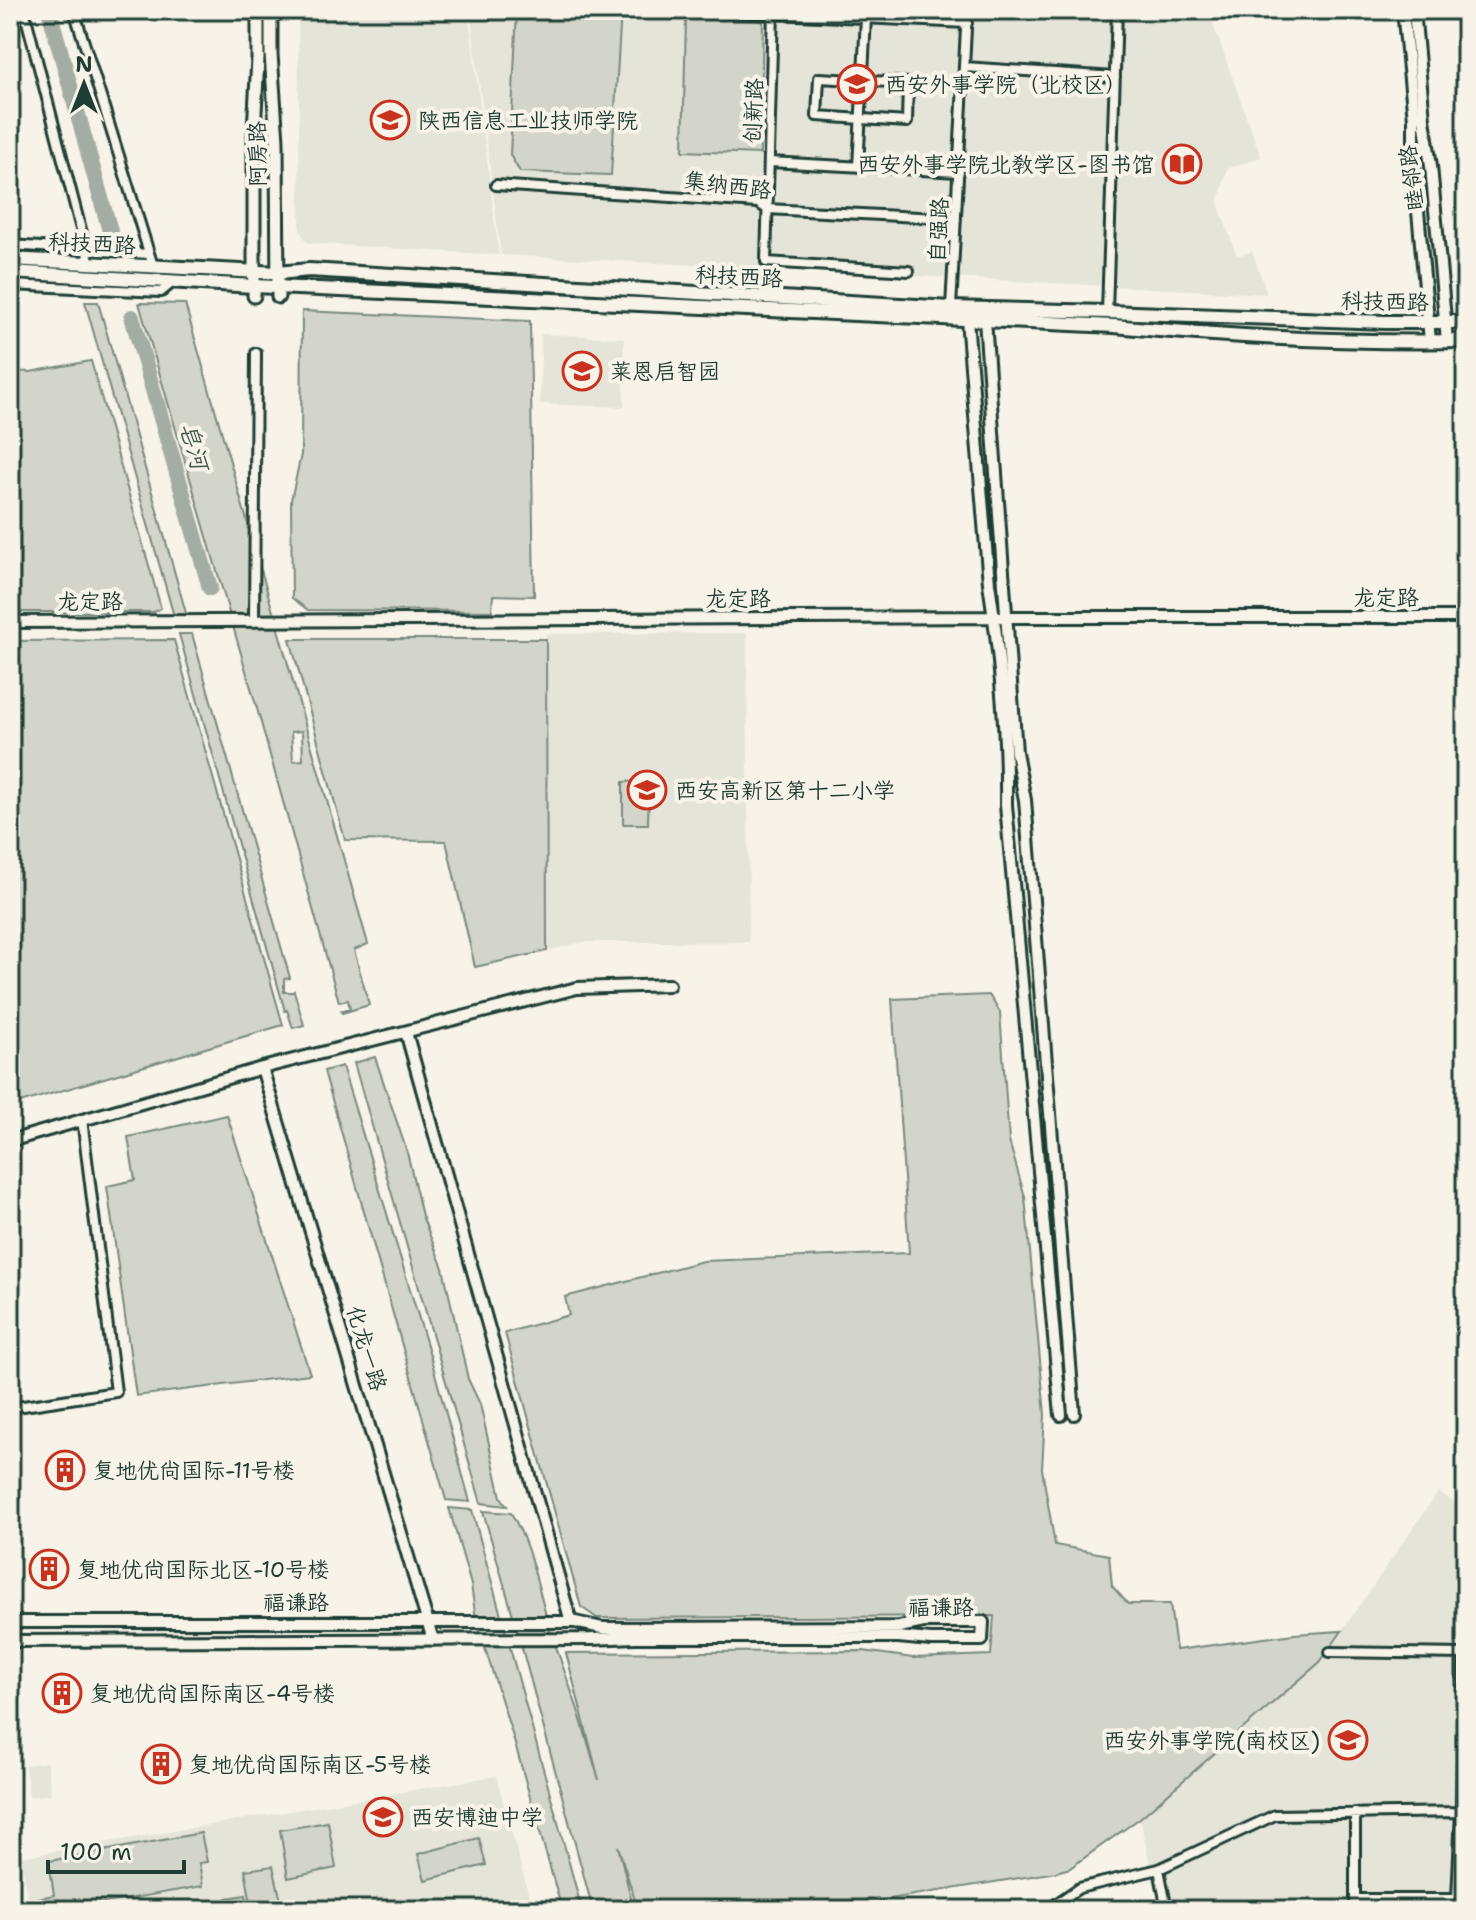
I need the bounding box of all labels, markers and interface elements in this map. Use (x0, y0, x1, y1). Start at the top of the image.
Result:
north arrow (44, 44, 124, 124)
text: N (75, 50, 93, 79)
school or university icon: 西安外事学院（北校区） (836, 63, 878, 105)
place label: 西安外事学院（北校区） (885, 70, 1127, 99)
street label: 创新路 (738, 78, 769, 145)
school or university icon: 陕西信息工业技师学院 (369, 99, 411, 141)
place label: 陕西信息工业技师学院 (418, 106, 638, 135)
street label: 阿房路 (242, 121, 273, 187)
library icon: 西安外事学院北教学区-图书馆 (1161, 143, 1203, 185)
street label: 睦邻路 (1393, 143, 1430, 212)
place label: 西安外事学院北教学区-图书馆 (857, 150, 1154, 179)
street label: 集纳西路 (682, 166, 773, 205)
street label: 自强路 (922, 196, 955, 264)
street label: 科技西路 (47, 227, 137, 260)
street label: 科技西路 (694, 260, 784, 293)
street label: 科技西路 (1341, 286, 1429, 317)
school or university icon: 莱恩启智园 (561, 350, 603, 392)
place label: 莱恩启智园 (610, 357, 720, 386)
water label: 皂河 (172, 419, 217, 477)
street label: 龙定路 (1353, 583, 1419, 612)
street label: 龙定路 (705, 584, 771, 613)
street label: 龙定路 (57, 587, 123, 616)
school or university icon: 西安高新区第十二小学 (626, 769, 668, 811)
place label: 西安高新区第十二小学 (675, 776, 895, 805)
street label: 化龙一路 (340, 1302, 393, 1394)
building icon: 复地优尚国际-11号楼 (44, 1449, 86, 1491)
place label: 复地优尚国际-11号楼 (93, 1456, 295, 1485)
building icon: 复地优尚国际北区-10号楼 (28, 1548, 70, 1590)
place label: 复地优尚国际北区-10号楼 (77, 1555, 329, 1584)
street label: 福谦路 (263, 1588, 329, 1617)
street label: 福谦路 (908, 1593, 974, 1622)
building icon: 复地优尚国际南区-4号楼 (41, 1672, 83, 1714)
place label: 复地优尚国际南区-4号楼 (90, 1679, 335, 1708)
school or university icon: 西安外事学院(南校区) (1327, 1719, 1369, 1761)
place label: 西安外事学院(南校区) (1103, 1726, 1320, 1755)
building icon: 复地优尚国际南区-5号楼 (140, 1743, 182, 1785)
place label: 复地优尚国际南区-5号楼 (189, 1750, 431, 1779)
school or university icon: 西安博迪中学 (362, 1796, 404, 1838)
place label: 西安博迪中学 (411, 1803, 543, 1832)
scale bar (48, 1824, 184, 1874)
text: 100 m (60, 1836, 132, 1868)

